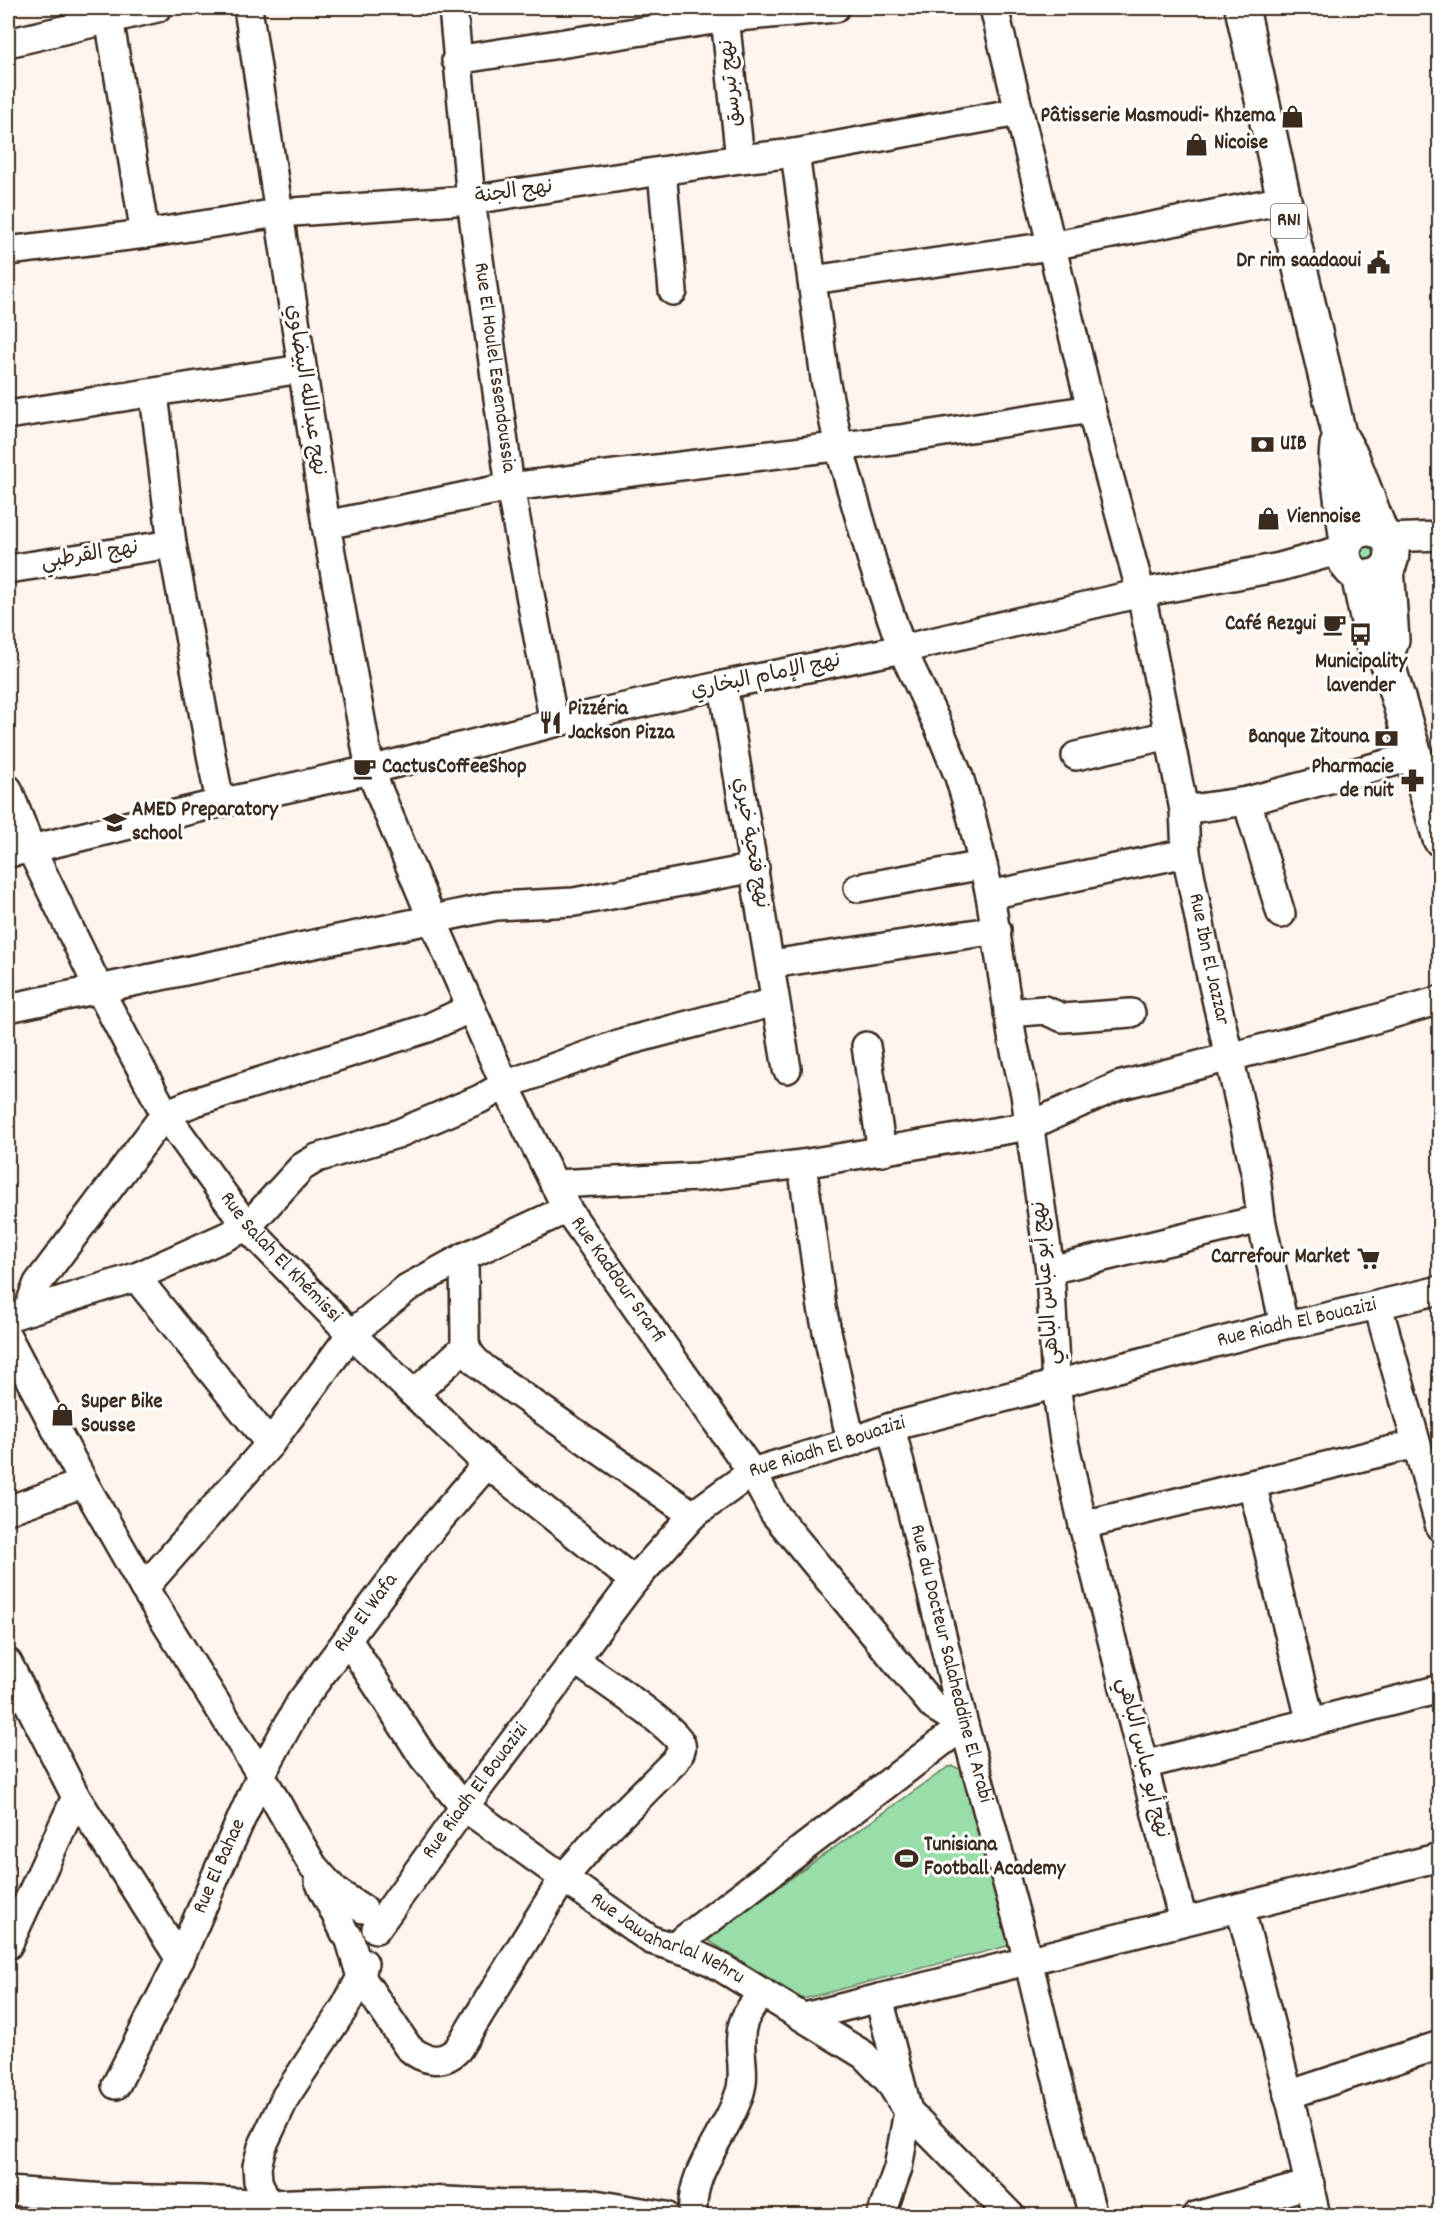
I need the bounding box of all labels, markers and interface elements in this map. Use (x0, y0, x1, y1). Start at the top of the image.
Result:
street label: نهج تبرسق (712, 38, 752, 128)
place label: Pâtisserie Masmoudi- Khzema (1040, 102, 1276, 132)
shop icon: Pâtisserie Masmoudi- Khzema (1280, 104, 1306, 130)
place label: Nicoise (1214, 129, 1268, 159)
shop icon: Nicoise (1183, 131, 1209, 157)
street label: نهج الجنة (473, 173, 555, 213)
road number: RN1 (1271, 204, 1307, 238)
place label: Dr rim saadaoui (1236, 247, 1361, 277)
public building icon: Dr rim saadaoui (1366, 249, 1392, 275)
street label: Rue El Houlel Essendoussia (465, 261, 523, 476)
street label: نهج عبدالله البيضاوي (277, 302, 333, 478)
place label: UIB (1280, 430, 1307, 460)
bank icon: UIB (1249, 432, 1275, 458)
place label: Viennoise (1287, 503, 1361, 533)
shop icon: Viennoise (1256, 505, 1282, 531)
street label: نهج القرطبي (39, 534, 141, 579)
place label: Café Rezgui (1225, 610, 1316, 640)
cafe icon: Café Rezgui (1321, 612, 1347, 638)
bus stop icon: Municipality lavender (1348, 622, 1374, 648)
street label: نهج الإمام البخاري (688, 646, 844, 708)
place label: Municipality lavender (1315, 648, 1408, 702)
place label: Pizzéria Jackson Pizza (568, 695, 676, 749)
restaurant icon: Pizzéria Jackson Pizza (537, 709, 563, 735)
place label: Banque Zitouna (1248, 723, 1370, 753)
bank icon: Banque Zitouna (1374, 725, 1400, 751)
place label: CactusCoffeeShop (382, 753, 527, 783)
place label: Pharmacie de nuit (1311, 753, 1394, 807)
cafe icon: CactusCoffeeShop (351, 755, 377, 781)
pharmacy icon: Pharmacie de nuit (1399, 767, 1425, 793)
street label: نهج فتحية خيري (724, 775, 776, 911)
place label: AMED Preparatory school (132, 796, 280, 850)
school or university icon: AMED Preparatory school (101, 810, 127, 836)
street label: Rue Ibn El Jazzar (1179, 891, 1237, 1028)
street label: Rue Salah El Khémissi (212, 1186, 348, 1331)
street label: نهج أبو عباس الباهي (1025, 1200, 1070, 1366)
street label: Rue Kaddour Srarfi (562, 1211, 672, 1349)
place label: Carrefour Market (1211, 1243, 1350, 1273)
supermarket icon: Carrefour Market (1355, 1245, 1381, 1271)
street label: Rue Riadh El Bouazizi (1214, 1290, 1380, 1357)
place label: Super Bike Sousse (81, 1388, 162, 1442)
shop icon: Super Bike Sousse (50, 1402, 76, 1428)
street label: Rue Riadh El Bouazizi (746, 1409, 909, 1487)
street label: Rue du Docteur Salaheddine El Arabi (900, 1522, 1000, 1806)
street label: Rue El Wafa (327, 1567, 407, 1659)
street label: نهج أبو عباس الباهي (1107, 1675, 1176, 1842)
street label: Rue Riadh El Bouazizi (416, 1717, 537, 1866)
street label: Rue El Bahae (186, 1814, 254, 1919)
place label: Tunisiana Football Academy (924, 1831, 1067, 1885)
sports icon: Tunisiana Football Academy (893, 1845, 919, 1871)
street label: Rue Jawaharlal Nehru (583, 1886, 750, 1993)

